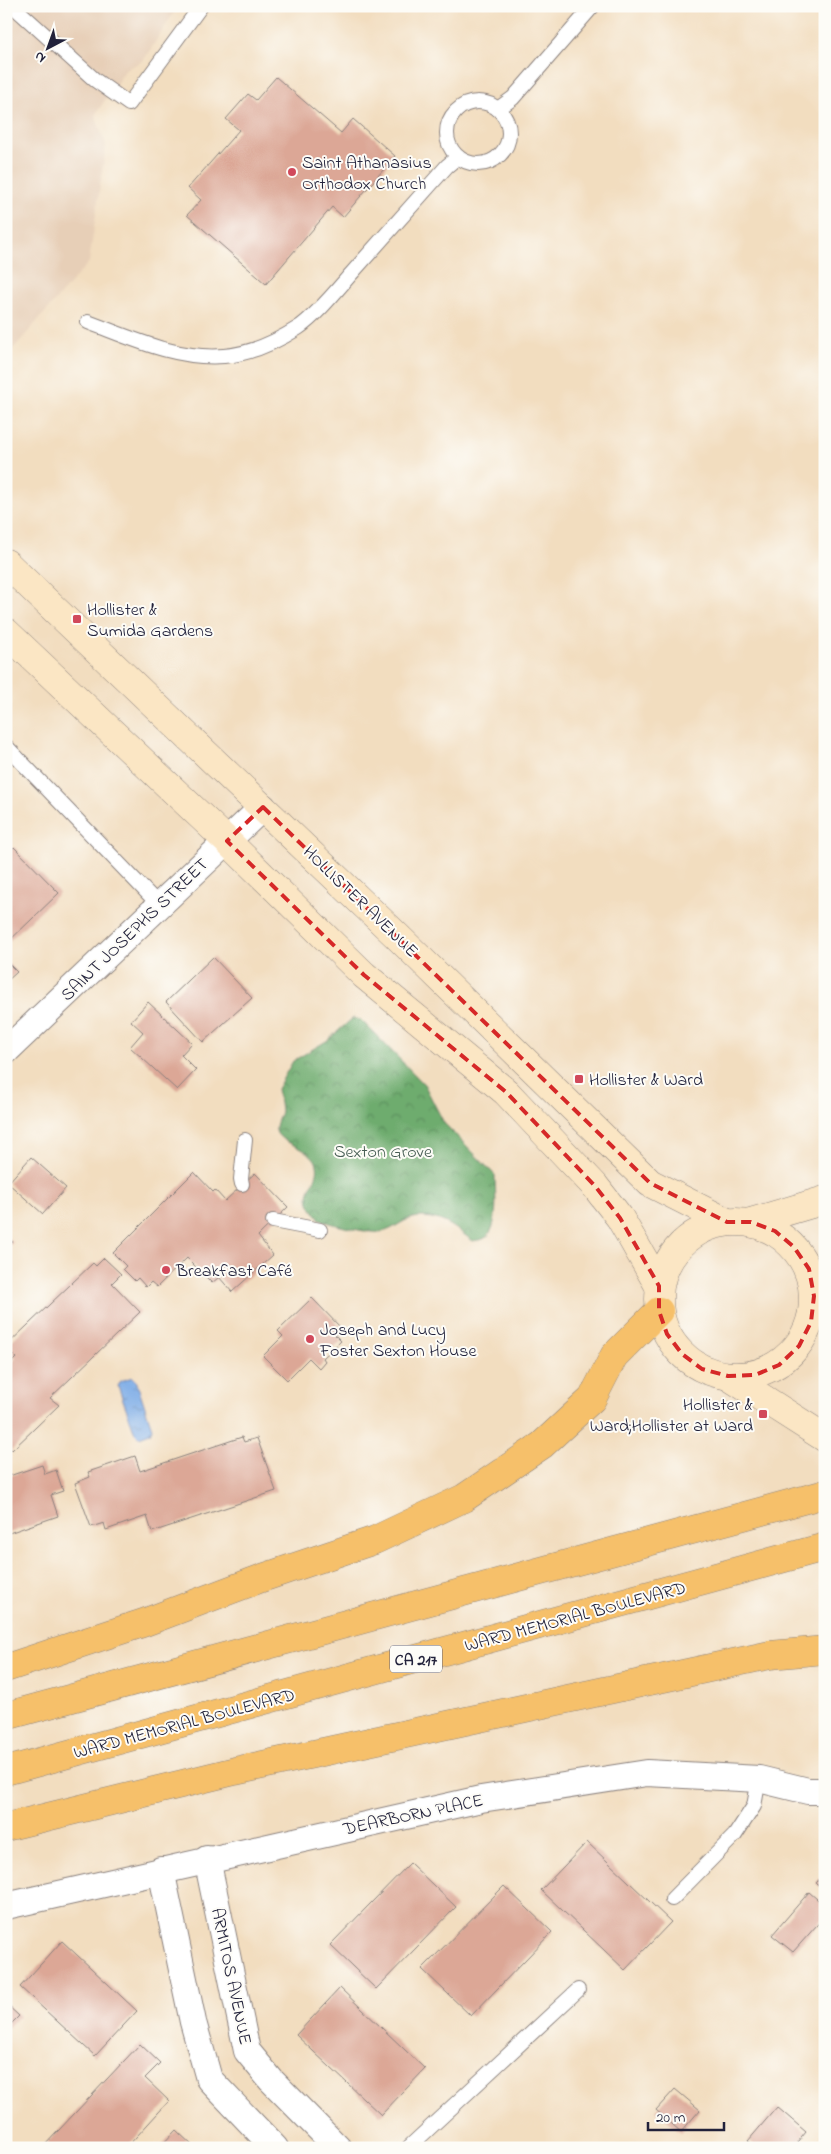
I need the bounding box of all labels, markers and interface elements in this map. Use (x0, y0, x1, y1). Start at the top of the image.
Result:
north arrow (22, 22, 72, 72)
text: N (30, 46, 51, 68)
place label: Saint Athanasius Orthodox Church (302, 151, 432, 198)
marker: Saint Athanasius Orthodox Church (286, 166, 298, 178)
place label: Hollister & Sumida Gardens (87, 598, 213, 645)
marker: Hollister & Sumida Gardens (71, 613, 83, 625)
street label: HOLLISTER AVENUE (296, 840, 423, 965)
street label: SAINT JOSEPHS STREET (56, 853, 215, 1008)
place label: Hollister & Ward (589, 1068, 703, 1094)
marker: Hollister & Ward (573, 1073, 585, 1085)
park label: Sexton Grove (334, 1140, 433, 1166)
place label: Breakfast Café (175, 1259, 293, 1285)
marker: Breakfast Café (160, 1264, 172, 1276)
place label: Joseph and Lucy Foster Sexton House (319, 1318, 477, 1365)
marker: Joseph and Lucy Foster Sexton House (304, 1333, 316, 1345)
place label: Hollister & Ward;Hollister at Ward (590, 1393, 753, 1440)
marker: Hollister & Ward;Hollister at Ward (757, 1408, 769, 1420)
street label: WARD MEMORIAL BOULEVARD (462, 1576, 689, 1660)
road number: CA 217 (390, 1646, 442, 1672)
street label: WARD MEMORIAL BOULEVARD (71, 1683, 298, 1767)
street label: DEARBORN PLACE (340, 1788, 486, 1844)
street label: ARMITOS AVENUE (203, 1906, 257, 2047)
scale bar (648, 2099, 725, 2131)
text: 20 m (656, 2107, 686, 2129)

